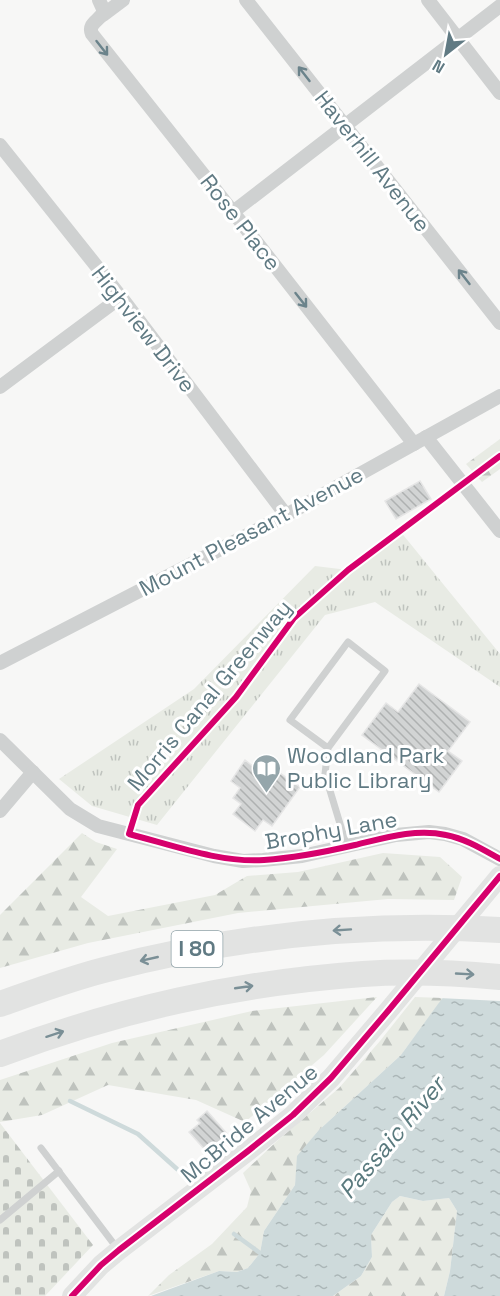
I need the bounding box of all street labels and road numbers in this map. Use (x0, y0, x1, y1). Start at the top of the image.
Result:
street label: Haverhill Avenue (309, 85, 437, 237)
street label: Rose Place (195, 168, 287, 276)
street label: Highview Drive (86, 260, 202, 398)
street label: Mount Pleasant Avenue (134, 460, 368, 602)
street label: Morris Canal Greenway (121, 594, 297, 796)
street label: Brophy Lane (263, 805, 399, 855)
road number: I 80 (172, 931, 222, 967)
street label: McBride Avenue (175, 1057, 323, 1189)

